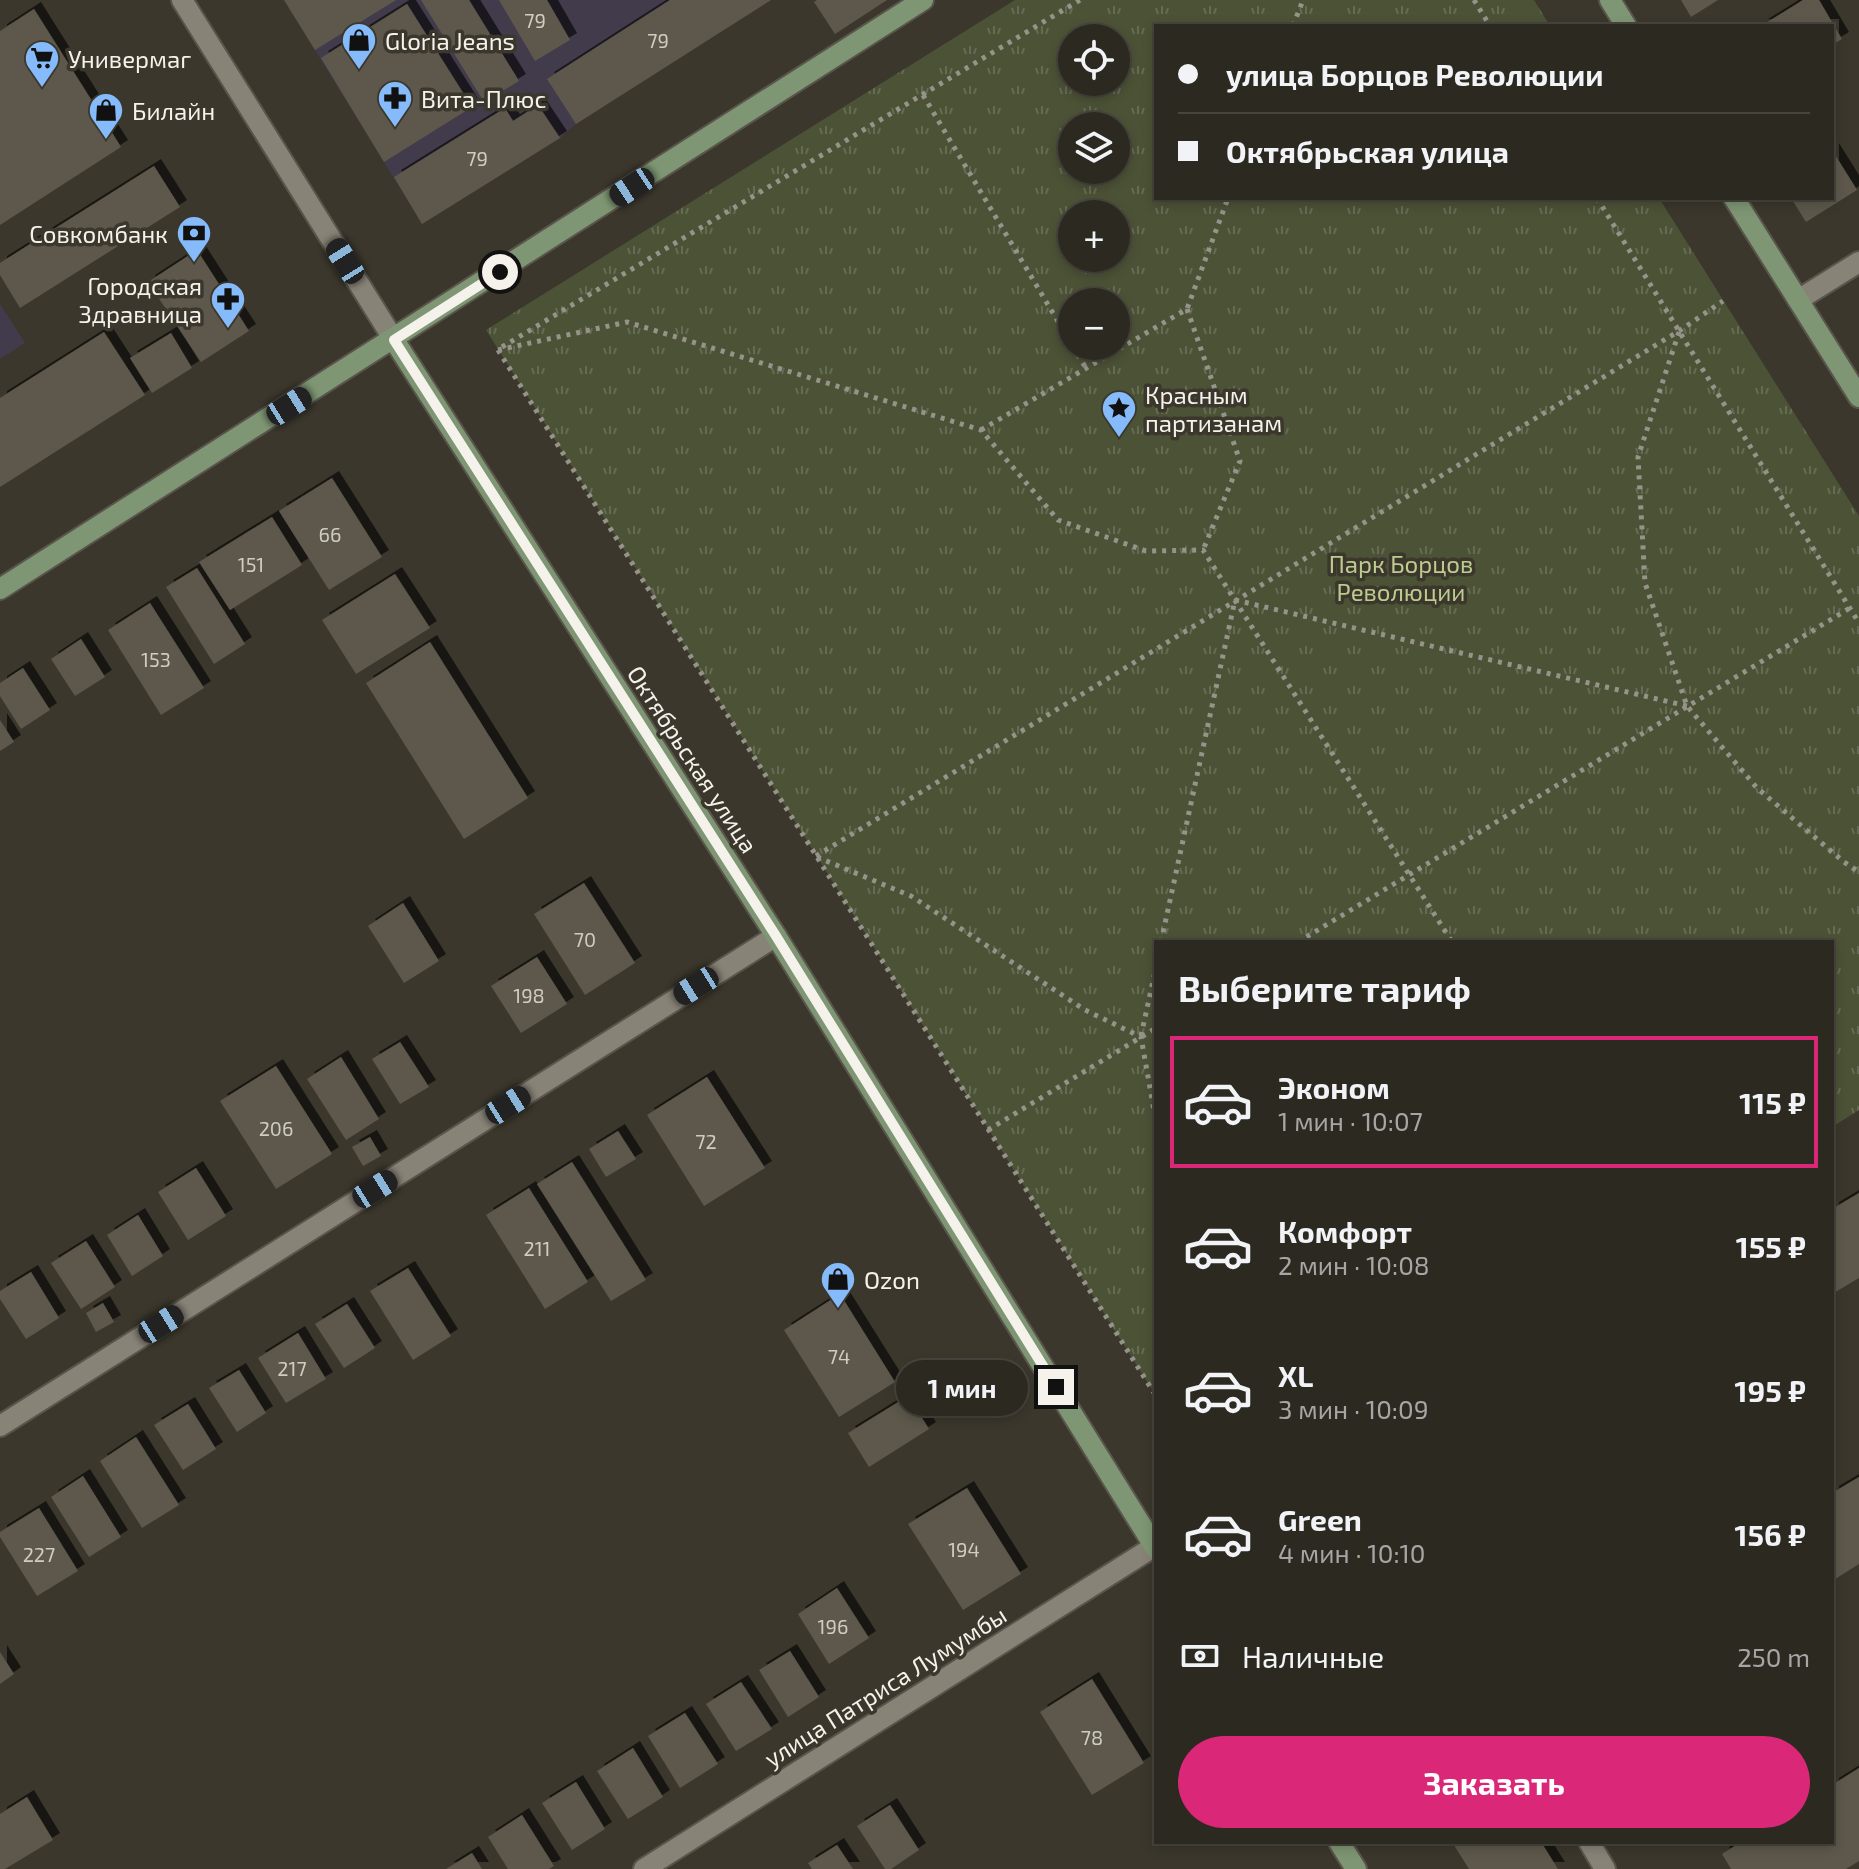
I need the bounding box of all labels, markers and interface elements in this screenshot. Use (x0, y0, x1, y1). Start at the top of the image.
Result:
house number: 79 (524, 8, 546, 32)
shop icon: Gloria Jeans (340, 21, 378, 71)
map controls (1058, 24, 1130, 360)
button: locate (1058, 24, 1130, 96)
place label: Gloria Jeans (385, 26, 515, 55)
house number: 79 (647, 28, 669, 52)
supermarket icon: Универмаг (23, 39, 61, 89)
place label: Универмаг (68, 44, 191, 73)
text: улица Борцов Революции (1226, 56, 1604, 92)
pharmacy icon: Вита-Плюс (376, 79, 414, 129)
place label: Вита-Плюс (421, 84, 546, 113)
shop icon: Билайн (87, 91, 125, 141)
place label: Билайн (132, 96, 215, 125)
button: layers (1058, 112, 1130, 184)
text: Октябрьская улица (1226, 133, 1509, 169)
house number: 79 (466, 146, 488, 170)
car (605, 164, 659, 210)
button: + (1058, 200, 1130, 272)
bank icon: Совкомбанк (175, 214, 213, 264)
place label: Совкомбанк (29, 219, 168, 248)
car (322, 234, 368, 288)
route start (482, 254, 518, 290)
place label: Городская Здравница (79, 271, 202, 328)
pharmacy icon: Городская Здравница (209, 280, 247, 330)
button: − (1058, 288, 1130, 360)
place label: Красным партизанам (1145, 380, 1282, 437)
car (262, 383, 316, 429)
place icon: Красным партизанам (1100, 389, 1138, 439)
house number: 66 (319, 522, 341, 546)
park label: Парк Борцов Революции (1329, 549, 1473, 606)
house number: 151 (238, 552, 264, 576)
house number: 153 (141, 647, 171, 671)
street label: Октябрьская улица (621, 660, 764, 859)
house number: 70 (574, 927, 596, 951)
car (669, 963, 723, 1009)
text: Выберите тариф (1178, 966, 1471, 1009)
house number: 198 (513, 983, 545, 1007)
icon: car (1182, 1066, 1254, 1138)
text: Эконом (1278, 1069, 1390, 1105)
car (481, 1082, 535, 1128)
text: 115 ₽ (1739, 1084, 1806, 1120)
text: 1 мин · 10:07 (1278, 1105, 1423, 1136)
house number: 206 (259, 1116, 293, 1140)
house number: 72 (695, 1129, 717, 1153)
car (348, 1166, 402, 1212)
icon: car (1182, 1210, 1254, 1282)
text: Комфорт (1278, 1213, 1412, 1249)
text: 155 ₽ (1736, 1228, 1806, 1264)
house number: 211 (523, 1236, 551, 1260)
text: 2 мин · 10:08 (1278, 1249, 1430, 1280)
shop icon: Ozon (819, 1260, 857, 1310)
place label: Ozon (864, 1265, 920, 1294)
car (134, 1301, 188, 1347)
house number: 74 (828, 1344, 850, 1368)
icon: car (1182, 1354, 1254, 1426)
house number: 217 (277, 1356, 307, 1380)
text: XL (1278, 1357, 1313, 1393)
callout: 1 мин (896, 1359, 1028, 1415)
route end (1038, 1369, 1074, 1405)
text: 1 мин (928, 1372, 996, 1403)
text: 195 ₽ (1735, 1372, 1806, 1408)
text: 3 мин · 10:09 (1278, 1393, 1429, 1424)
icon: car (1182, 1498, 1254, 1570)
text: Green (1278, 1501, 1362, 1537)
text: 156 ₽ (1735, 1516, 1806, 1552)
house number: 194 (948, 1537, 980, 1561)
text: 4 мин · 10:10 (1278, 1537, 1426, 1568)
house number: 227 (23, 1542, 55, 1566)
street label: улица Патриса Лумумбы (759, 1599, 1012, 1773)
house number: 196 (818, 1614, 848, 1638)
icon: cash (1178, 1634, 1222, 1678)
text: Наличные (1242, 1638, 1384, 1674)
text: 250 m (1737, 1641, 1810, 1672)
house number: 78 (1081, 1725, 1103, 1749)
button: Заказать (1178, 1736, 1810, 1828)

